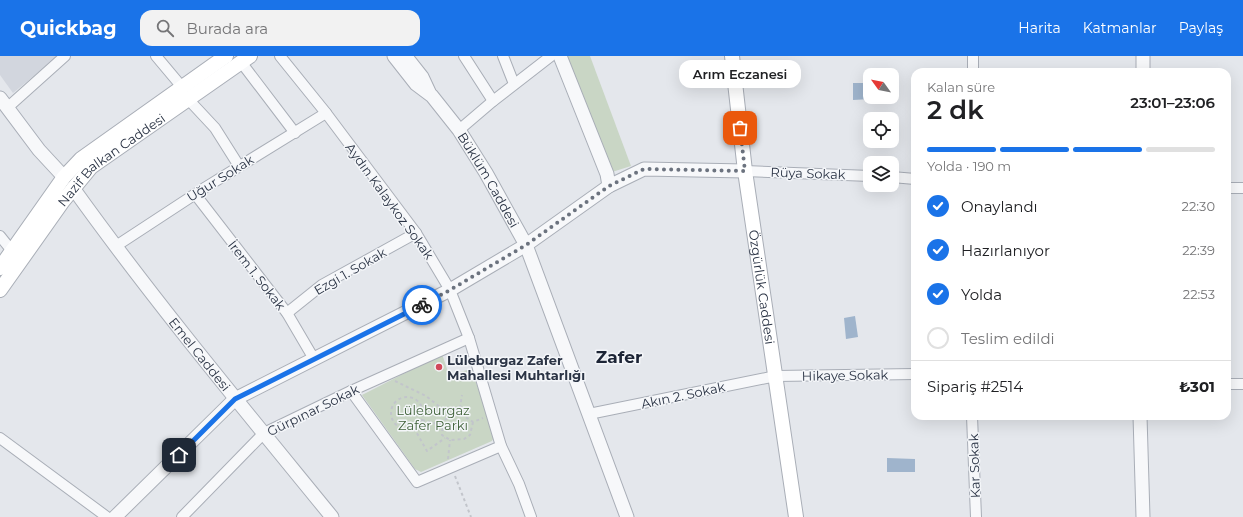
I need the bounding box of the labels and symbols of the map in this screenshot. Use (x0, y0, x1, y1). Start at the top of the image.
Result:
callout: Arım Eczanesi (679, 60, 801, 88)
north arrow (863, 68, 899, 104)
street label: Nazif Balkan Caddesi (54, 110, 168, 210)
pin (723, 111, 757, 145)
street label: Büklüm Caddesi (454, 129, 523, 230)
street label: Aydın Kalaykoz Sokak (342, 140, 438, 262)
street label: Uğur Sokak (184, 151, 257, 205)
street label: Rüya Sokak (770, 164, 846, 182)
street label: Özgürlük Caddesi (746, 229, 778, 345)
street label: İrem 1. Sokak (225, 237, 289, 313)
street label: Ezgi 1. Sokak (311, 244, 389, 298)
courier (402, 285, 442, 325)
street label: Emel Caddesi (166, 314, 234, 394)
district label: Zafer (596, 347, 642, 367)
place label: Lüleburgaz Zafer Mahallesi Muhtarlığı (447, 352, 585, 383)
marker: Lüleburgaz Zafer Mahallesi Muhtarlığı (434, 362, 444, 372)
street label: Hikaye Sokak (802, 366, 889, 384)
street label: Akın 2. Sokak (639, 378, 727, 412)
street label: Gürpınar Sokak (264, 381, 362, 439)
park label: Lüleburgaz Zafer Parkı (396, 402, 470, 433)
street label: Kar Sokak (965, 433, 983, 499)
pin (162, 438, 196, 472)

